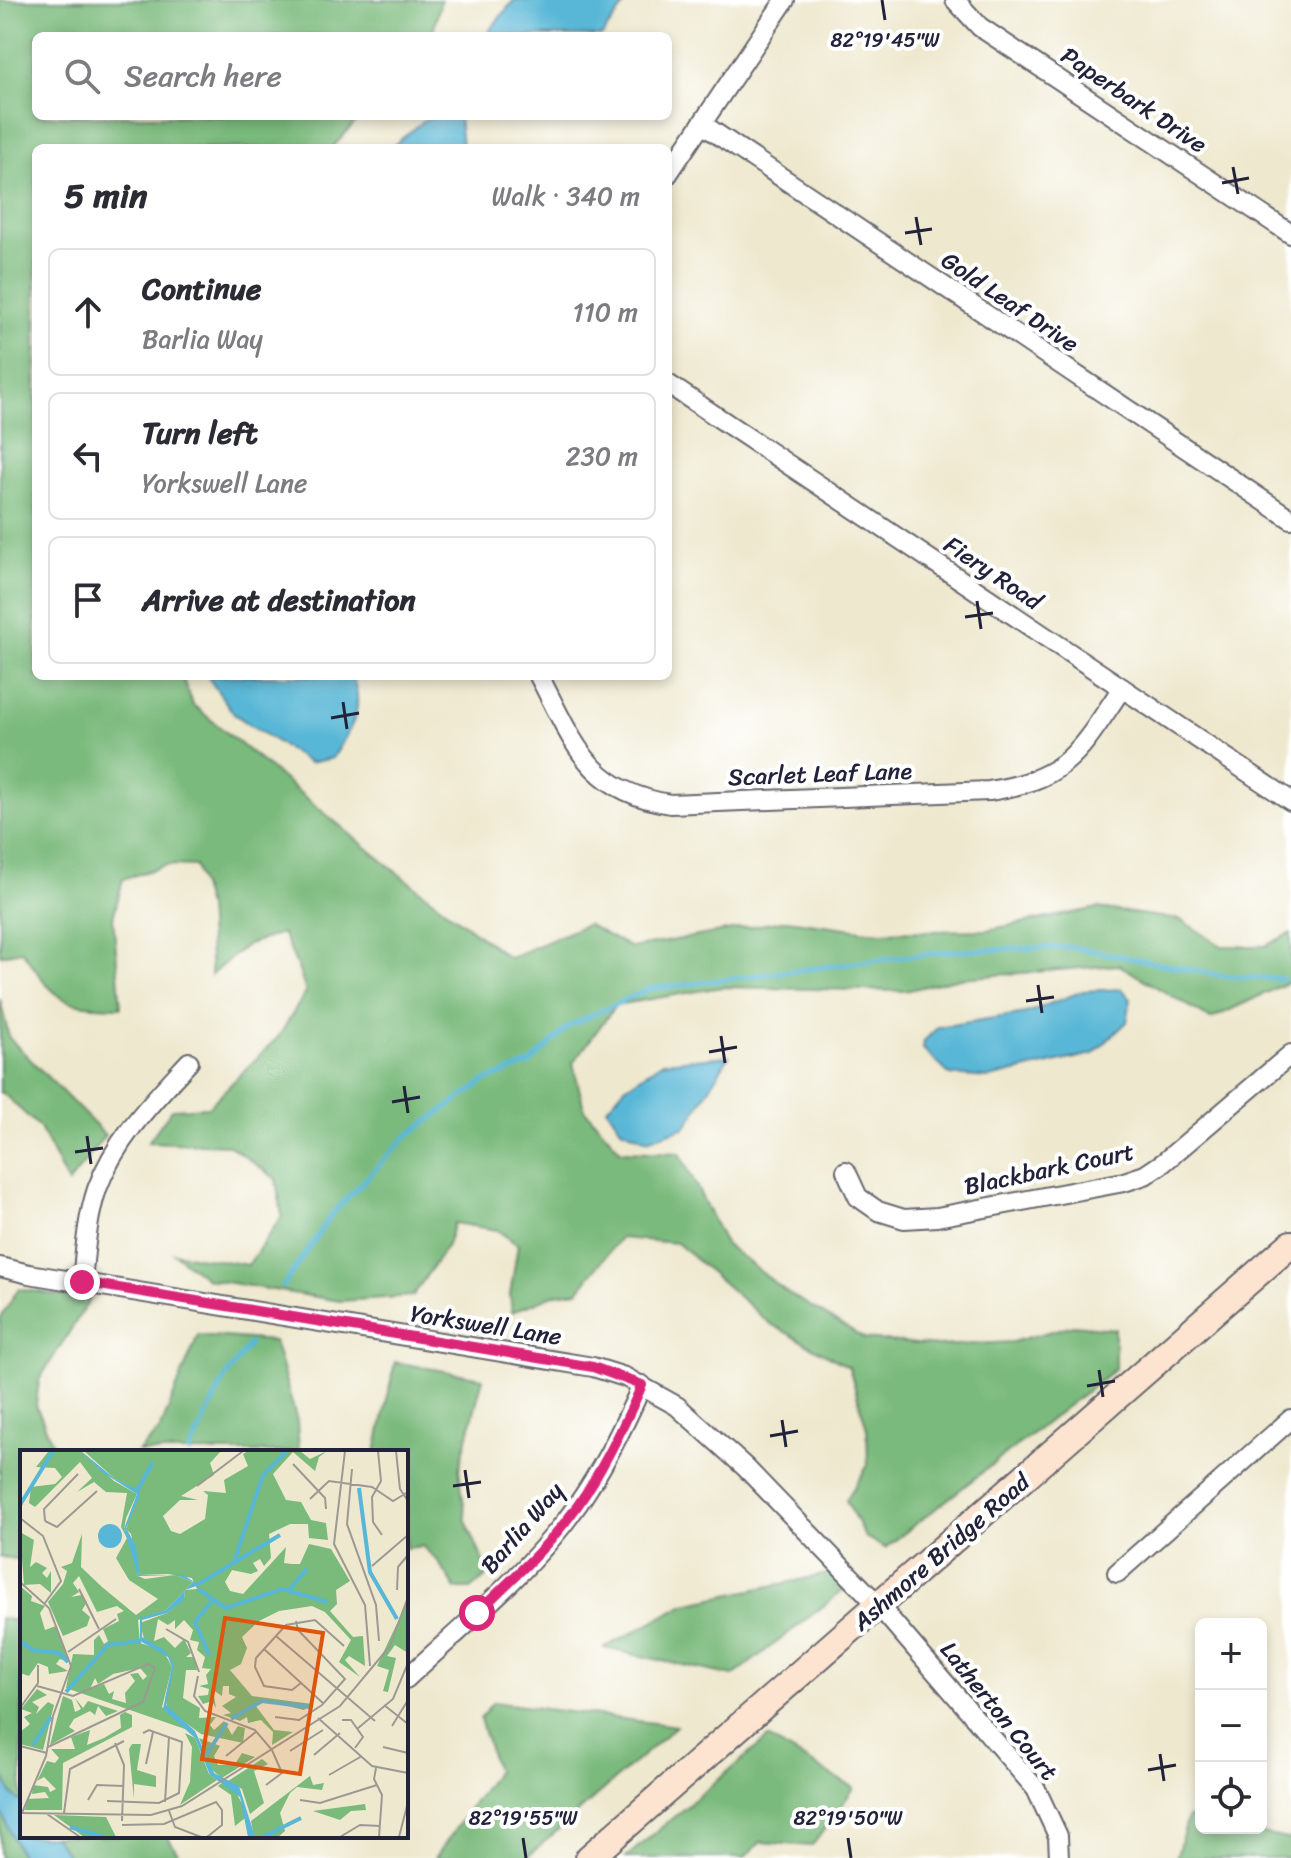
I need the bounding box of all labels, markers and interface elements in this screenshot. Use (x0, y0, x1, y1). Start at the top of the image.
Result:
text: 82°19'45"W (831, 23, 940, 58)
search box (32, 32, 672, 120)
street label: Paperbark Drive (1052, 35, 1216, 165)
text: Search here (124, 49, 282, 103)
icon: search (60, 54, 104, 98)
text: 5 min (64, 166, 147, 226)
text: Walk · 340 m (492, 173, 640, 219)
street label: Gold Leaf Drive (932, 240, 1088, 364)
text: Continue (142, 262, 261, 316)
text: 110 m (573, 289, 638, 335)
icon: ahead (66, 290, 110, 334)
text: Barlia Way (142, 316, 263, 362)
text: Turn left (142, 406, 258, 460)
text: 230 m (566, 433, 638, 479)
icon: left (66, 434, 110, 478)
text: Yorkswell Lane (142, 460, 307, 506)
street label: Fiery Road (935, 524, 1052, 622)
text: Arrive at destination (142, 573, 416, 627)
icon: arrive (66, 578, 110, 622)
street label: Scarlet Leaf Lane (727, 750, 913, 798)
street label: Blackbark Court (960, 1130, 1138, 1208)
route end (64, 1264, 100, 1300)
street label: Yorkswell Lane (407, 1292, 565, 1358)
inset map (20, 1450, 408, 1838)
street label: Ashmore Bridge Road (842, 1462, 1041, 1642)
street label: Barlia Way (470, 1472, 575, 1584)
route start (459, 1595, 495, 1631)
map controls (1195, 1618, 1267, 1834)
button: + (1195, 1618, 1267, 1690)
street label: Latherton Court (929, 1632, 1069, 1790)
button: − (1195, 1690, 1267, 1762)
button: locate (1195, 1762, 1267, 1834)
text: 82°19'55"W (469, 1801, 578, 1836)
text: 82°19'50"W (793, 1801, 903, 1836)

